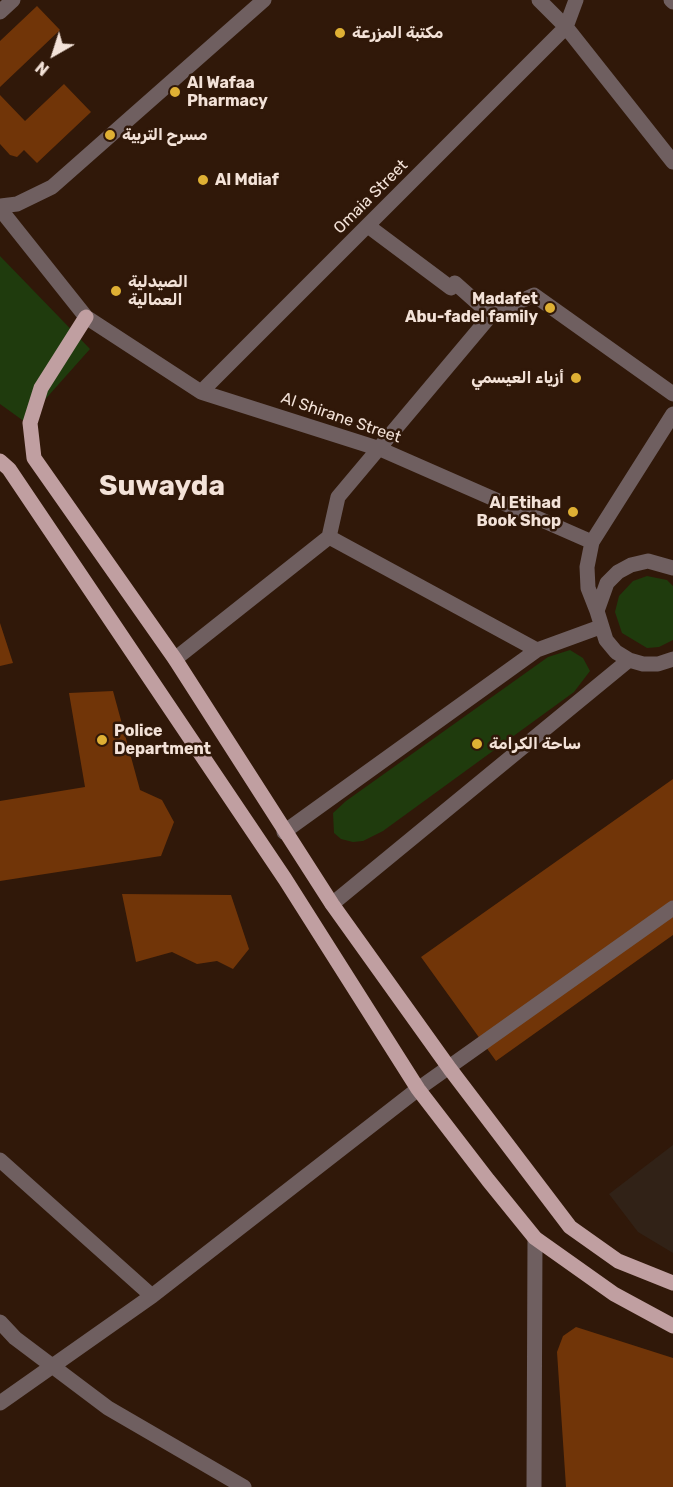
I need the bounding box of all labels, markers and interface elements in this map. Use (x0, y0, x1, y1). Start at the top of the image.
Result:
place label: مكتبة المزرعة (352, 23, 443, 43)
north arrow (24, 24, 84, 84)
marker: مكتبة المزرعة (333, 26, 347, 40)
text: N (32, 57, 53, 79)
place label: Al Wafaa Pharmacy (187, 73, 268, 111)
marker: Al Wafaa Pharmacy (168, 85, 182, 99)
place label: مسرح التربية (122, 125, 208, 145)
marker: مسرح التربية (103, 128, 117, 142)
street label: Omaia Street (330, 156, 412, 238)
place label: Al Mdiaf (215, 170, 279, 190)
marker: Al Mdiaf (196, 173, 210, 187)
place label: الصيدلية العمالية (128, 272, 188, 310)
marker: الصيدلية العمالية (109, 284, 123, 298)
place label: Madafet Abu-fadel family (405, 289, 538, 327)
marker: Madafet Abu-fadel family (543, 301, 557, 315)
place label: أزياء العيسمي (471, 368, 564, 388)
marker: أزياء العيسمي (569, 371, 583, 385)
street label: Al Shirane Street (278, 388, 404, 448)
district label: Suwayda (99, 470, 225, 504)
place label: Al Etihad Book Shop (477, 493, 561, 531)
marker: Al Etihad Book Shop (566, 505, 580, 519)
place label: Police Department (114, 721, 211, 759)
marker: Police Department (95, 733, 109, 747)
place label: ساحة الكرامة (489, 734, 581, 754)
marker: ساحة الكرامة (470, 737, 484, 751)

